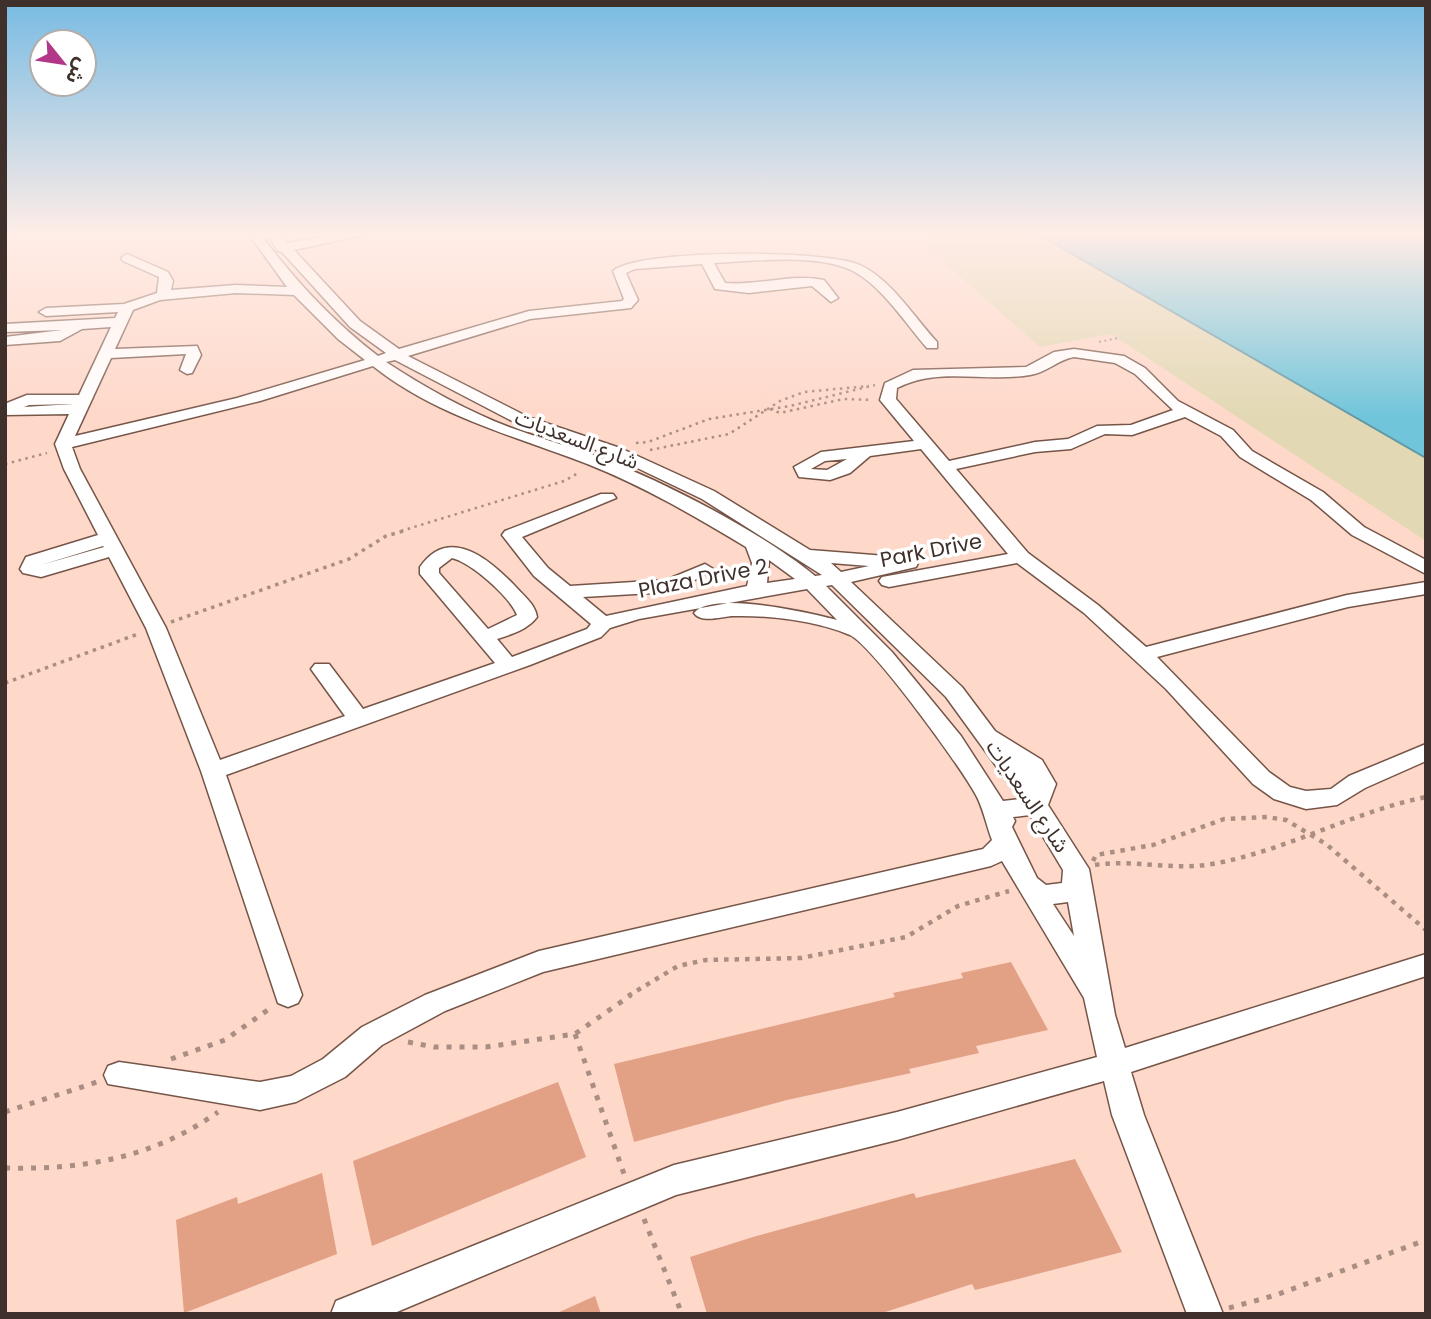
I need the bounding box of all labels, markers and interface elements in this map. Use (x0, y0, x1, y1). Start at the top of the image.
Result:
north arrow (28, 28, 98, 98)
text: ش (59, 53, 95, 89)
street label: شارع السعديات (511, 402, 643, 477)
street label: Park Drive (878, 526, 984, 574)
street label: Plaza Drive 2 (636, 551, 770, 605)
street label: شارع السعديات (979, 734, 1076, 859)

